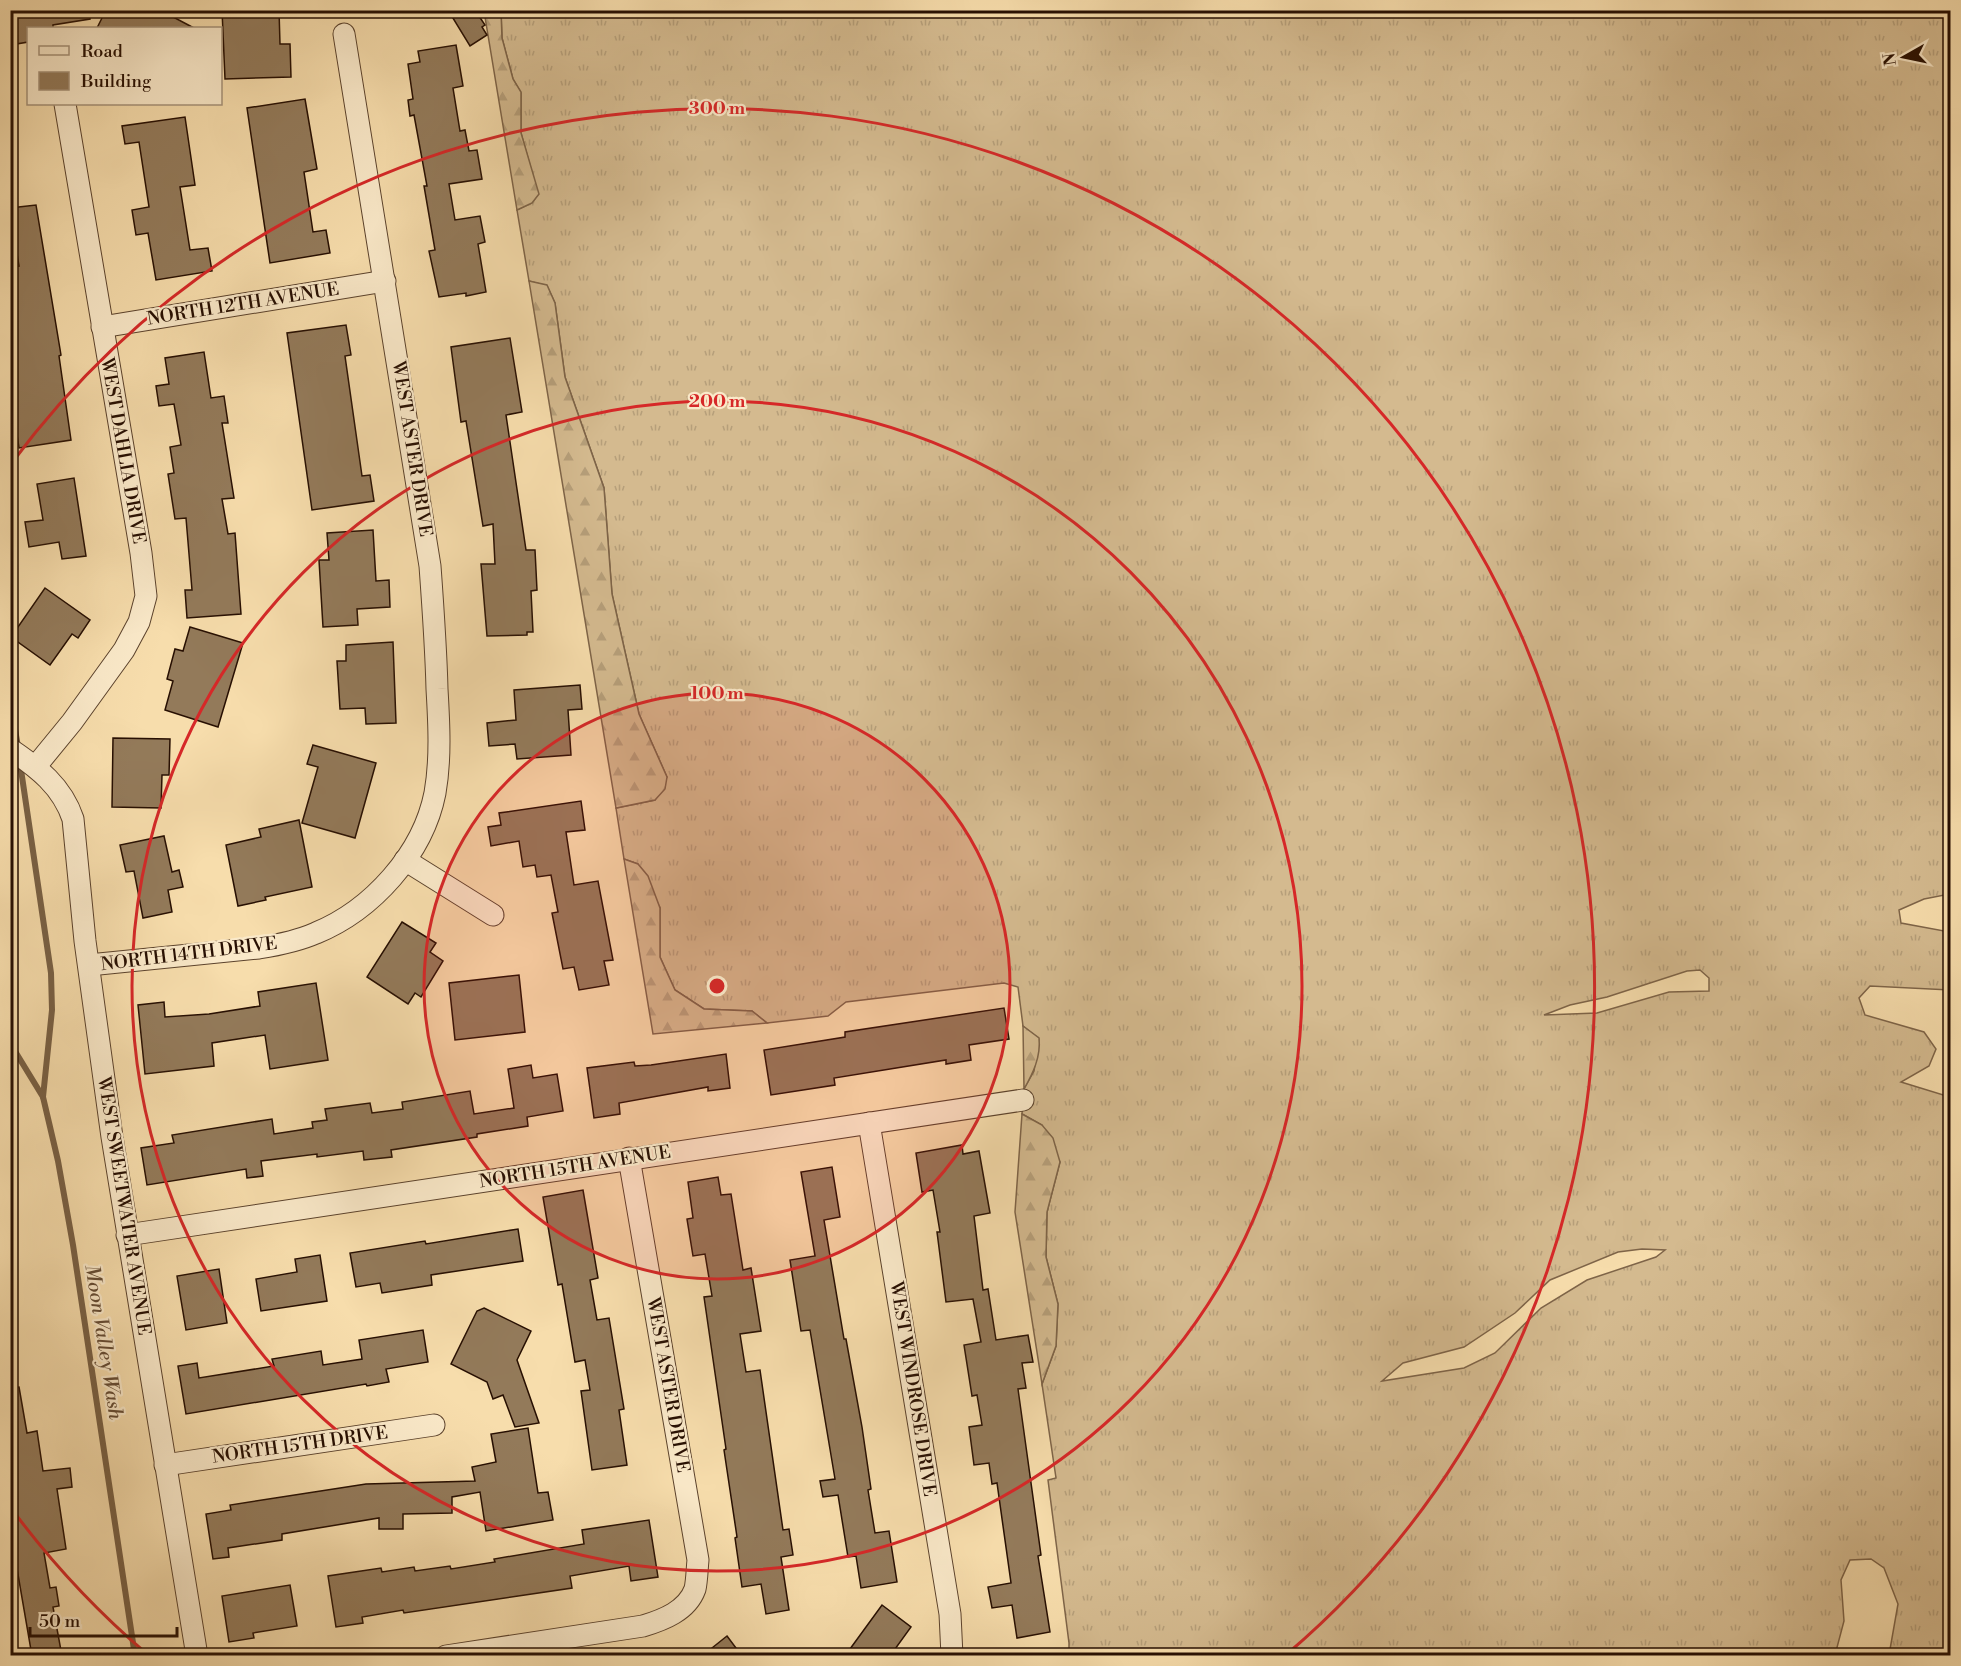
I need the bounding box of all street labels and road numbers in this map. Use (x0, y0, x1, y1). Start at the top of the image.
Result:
street label: NORTH 12TH AVENUE (145, 277, 341, 331)
street label: WEST DAHLIA DRIVE (95, 355, 151, 546)
street label: WEST ASTER DRIVE (387, 358, 437, 539)
street label: NORTH 14TH DRIVE (99, 932, 279, 976)
street label: WEST SWEETWATER AVENUE (92, 1074, 156, 1337)
street label: NORTH 15TH AVENUE (478, 1140, 672, 1194)
street label: WEST WINDROSE DRIVE (884, 1279, 941, 1498)
street label: WEST ASTER DRIVE (641, 1295, 695, 1474)
street label: NORTH 15TH DRIVE (211, 1421, 389, 1469)

